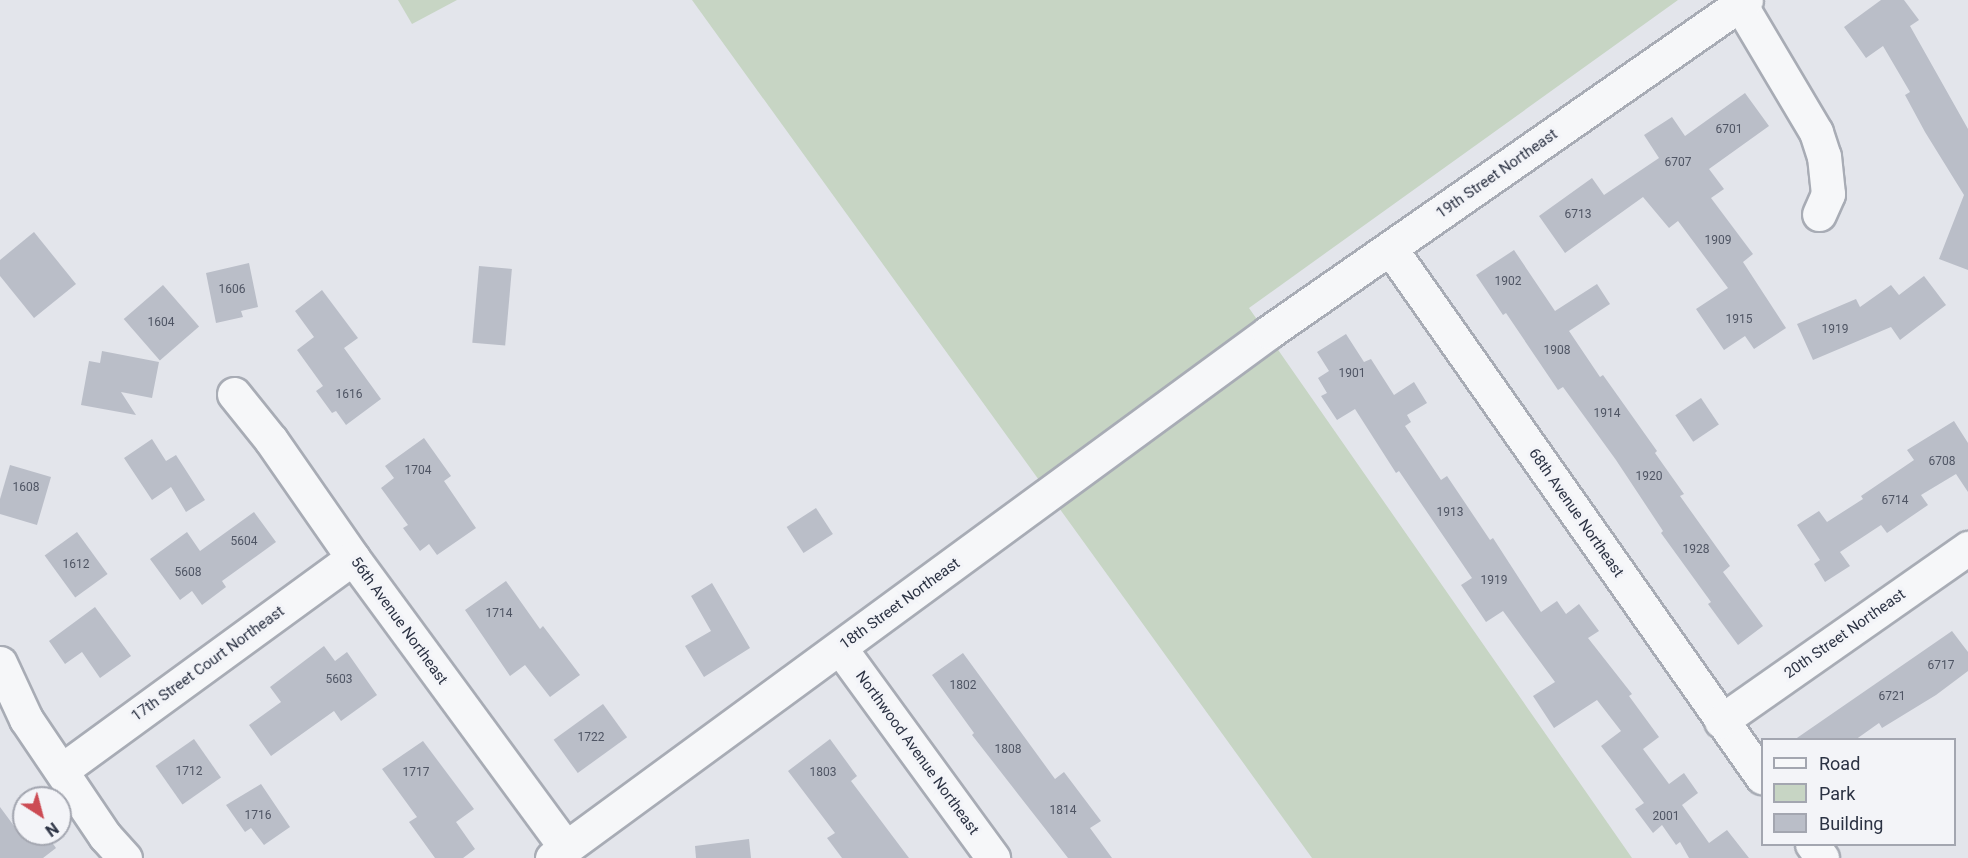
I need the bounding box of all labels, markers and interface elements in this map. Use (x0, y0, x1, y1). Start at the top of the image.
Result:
house number: 6701 (1716, 123, 1742, 137)
street label: 19th Street Northeast (1433, 125, 1561, 223)
house number: 6707 (1665, 156, 1691, 170)
house number: 6713 (1565, 208, 1591, 222)
house number: 1909 (1705, 234, 1731, 248)
house number: 1902 (1495, 275, 1521, 289)
house number: 1606 (219, 283, 245, 297)
house number: 1915 (1726, 313, 1752, 327)
house number: 1604 (148, 316, 174, 330)
house number: 1919 (1822, 323, 1848, 337)
house number: 1908 (1544, 344, 1570, 358)
house number: 1901 (1339, 367, 1365, 381)
house number: 1616 (336, 388, 362, 402)
house number: 1914 (1594, 407, 1620, 421)
street label: 68th Avenue Northeast (1525, 445, 1627, 581)
house number: 6708 (1929, 455, 1955, 469)
house number: 1704 (405, 464, 431, 478)
house number: 1920 (1636, 470, 1662, 484)
house number: 1608 (13, 481, 39, 495)
house number: 6714 (1882, 494, 1908, 508)
house number: 1913 (1437, 506, 1463, 520)
house number: 5604 (231, 535, 257, 549)
house number: 1928 (1683, 543, 1709, 557)
street label: 56th Avenue Northeast (347, 554, 451, 688)
street label: 18th Street Northeast (837, 554, 963, 654)
house number: 1612 (63, 558, 89, 572)
house number: 5608 (175, 566, 201, 580)
house number: 1919 (1481, 574, 1507, 588)
street label: 20th Street Northeast (1781, 585, 1909, 683)
street label: 17th Street Court Northeast (128, 603, 288, 725)
house number: 1714 (486, 607, 512, 621)
house number: 6717 (1928, 659, 1954, 673)
street label: Northwood Avenue Northeast (852, 668, 982, 838)
house number: 5603 (326, 673, 352, 687)
house number: 1802 (950, 679, 976, 693)
house number: 6721 (1879, 690, 1905, 704)
house number: 1722 (578, 731, 604, 745)
legend (1761, 738, 1956, 846)
house number: 1808 (995, 743, 1021, 757)
text: Road (1819, 753, 1860, 774)
house number: 1712 (176, 765, 202, 779)
house number: 1717 (403, 766, 429, 780)
house number: 1803 (810, 766, 836, 780)
text: Park (1819, 783, 1855, 804)
north arrow (12, 786, 72, 846)
house number: 1814 (1050, 804, 1076, 818)
house number: 1716 (245, 809, 271, 823)
house number: 2001 (1653, 810, 1679, 824)
text: Building (1819, 813, 1883, 834)
text: N (42, 818, 62, 840)

